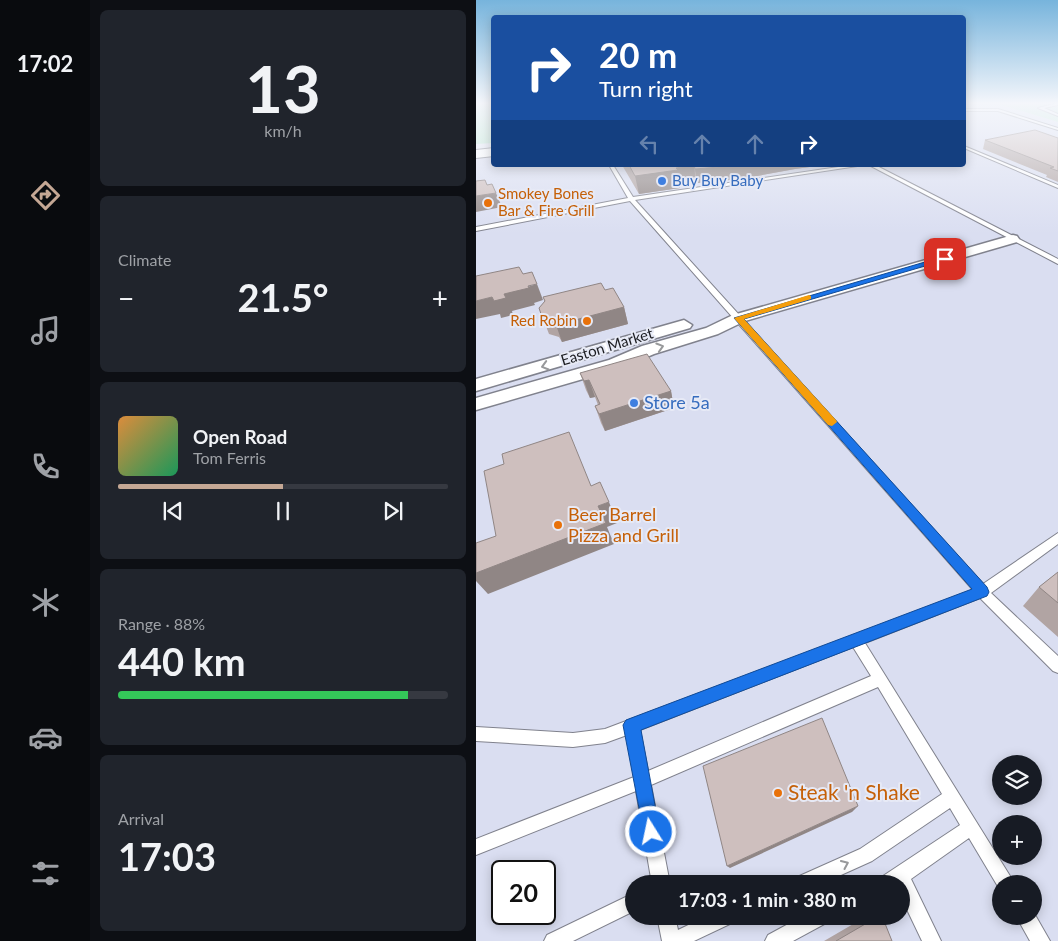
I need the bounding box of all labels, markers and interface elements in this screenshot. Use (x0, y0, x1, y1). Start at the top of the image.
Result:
text: 20 m (599, 33, 677, 75)
icon: right (516, 35, 581, 100)
text: 13 (245, 49, 321, 127)
text: 17:02 (17, 50, 73, 77)
text: Turn right (599, 75, 693, 102)
text: km/h (264, 121, 302, 140)
icon: left (635, 130, 663, 158)
icon: ahead (688, 130, 716, 158)
icon: ahead (741, 130, 769, 158)
icon: right (794, 130, 822, 158)
place label: Buy Buy Baby (672, 171, 763, 189)
marker: Buy Buy Baby (656, 175, 668, 187)
icon: directions (28, 178, 63, 213)
place label: Smokey Bones Bar & Fire Grill (498, 184, 594, 219)
marker: Smokey Bones Bar & Fire Grill (482, 197, 494, 209)
pin (924, 238, 966, 280)
icon: arrive (931, 245, 959, 273)
text: Climate (118, 250, 171, 269)
text: 21.5° (238, 274, 328, 320)
text: − (118, 281, 134, 315)
text: + (432, 281, 448, 315)
place label: Red Robin (510, 311, 577, 329)
icon: music (28, 313, 63, 348)
marker: Red Robin (581, 315, 593, 327)
street label: Easton Market (558, 323, 656, 369)
one-way arrow (656, 342, 664, 352)
one-way arrow (541, 360, 549, 370)
place label: Store 5a (644, 391, 710, 413)
marker: Store 5a (628, 397, 640, 409)
text: Open Road (193, 425, 287, 448)
text: Tom Ferris (193, 448, 266, 467)
icon: phone (28, 449, 63, 484)
icon: previous (159, 497, 187, 525)
icon: pause (269, 497, 297, 525)
icon: next (379, 497, 407, 525)
place label: Beer Barrel Pizza and Grill (568, 503, 679, 546)
marker: Beer Barrel Pizza and Grill (552, 519, 564, 531)
icon: climate (28, 585, 63, 620)
text: Range · 88% (118, 614, 205, 633)
text: 440 km (118, 638, 246, 684)
icon: car (28, 720, 63, 755)
map controls (992, 755, 1042, 925)
button: layers (992, 755, 1042, 805)
place label: Steak 'n Shake (788, 779, 920, 804)
marker: Steak 'n Shake (772, 787, 784, 799)
position arrow (624, 805, 676, 857)
text: Arrival (118, 809, 164, 828)
button: + (992, 815, 1042, 865)
text: 17:03 (118, 833, 216, 879)
icon: filters (28, 856, 63, 891)
one-way arrow (840, 859, 849, 870)
speed limit sign: 20 (491, 860, 556, 925)
button: − (992, 875, 1042, 925)
text: 17:03 · 1 min · 380 m (678, 888, 857, 911)

